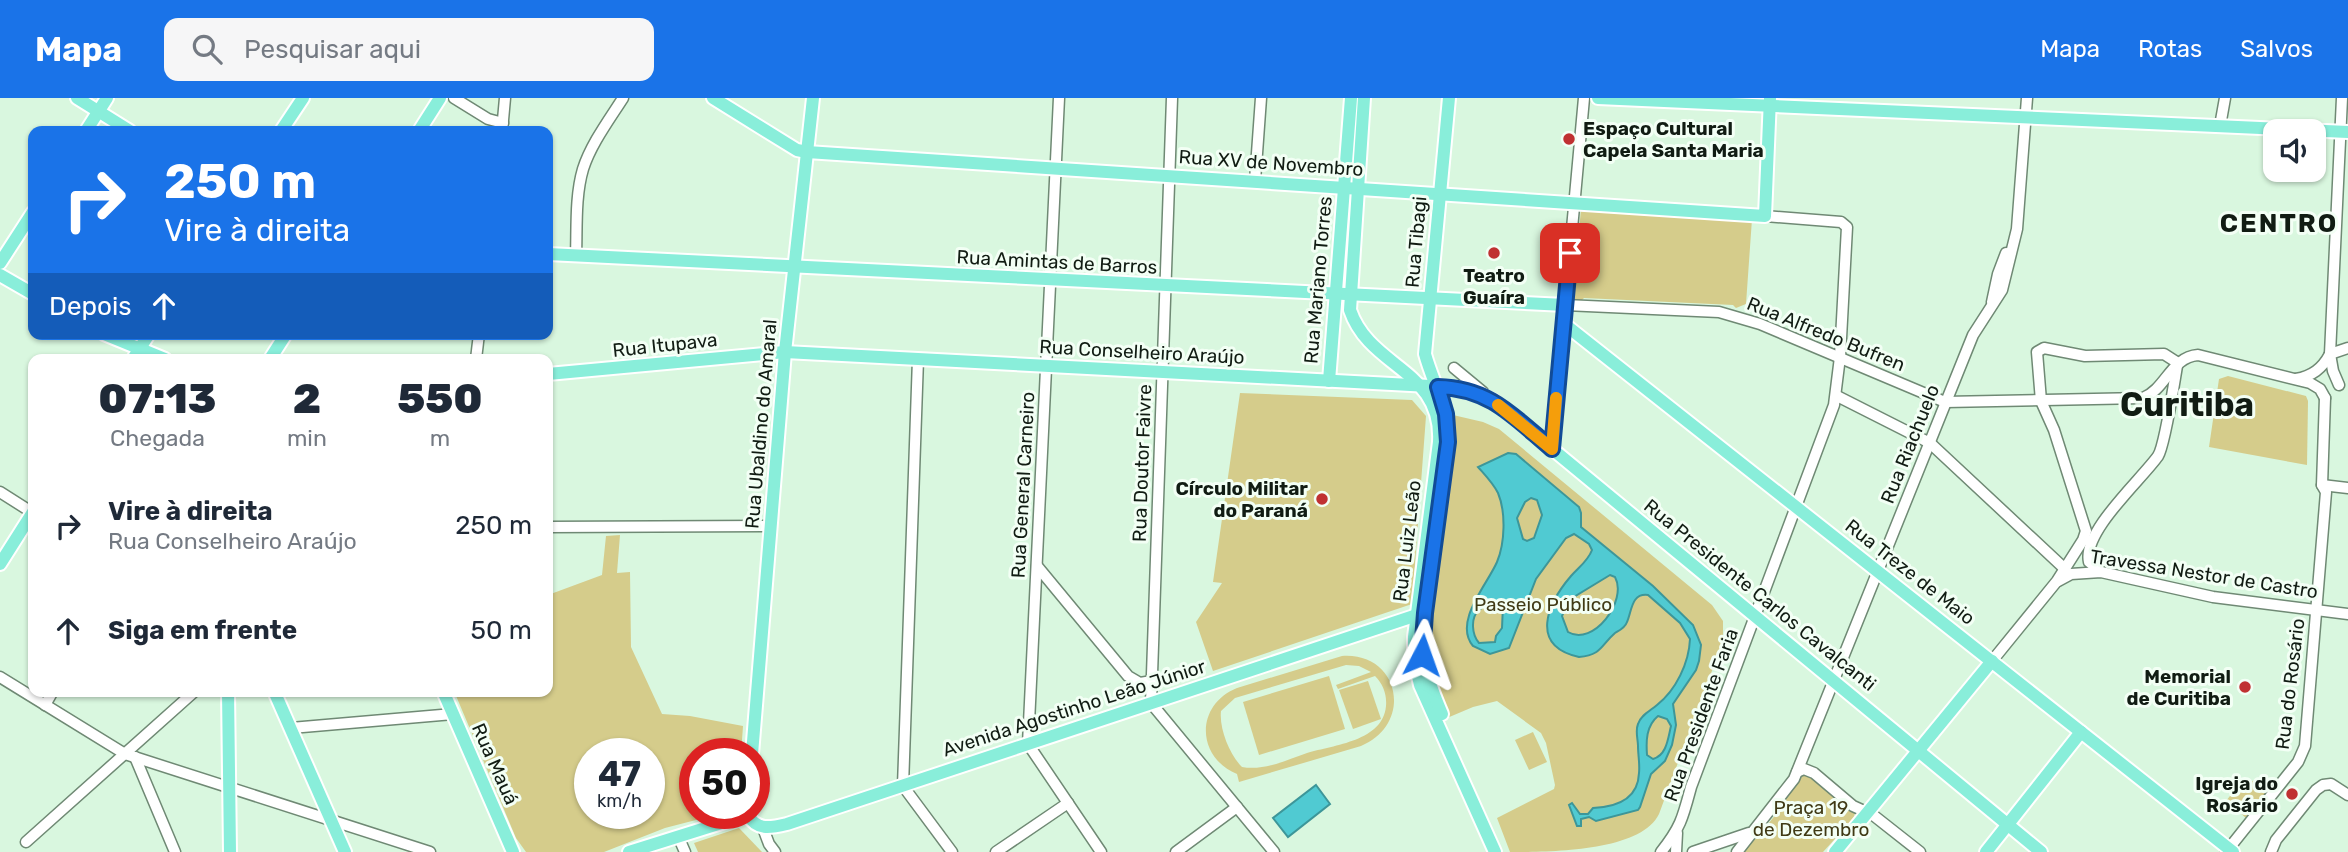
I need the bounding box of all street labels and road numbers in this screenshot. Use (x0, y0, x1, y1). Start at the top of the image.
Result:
street label: Rua XV de Novembro (1178, 145, 1364, 181)
street label: Rua Mariano Torres (1299, 195, 1337, 365)
street label: Rua Tibagi (1401, 195, 1431, 289)
street label: Rua Amintas de Barros (956, 245, 1158, 279)
street label: Rua Alfredo Bufren (1744, 292, 1908, 376)
street label: Rua Ubaldino do Amaral (740, 318, 782, 530)
street label: Rua Itupava (611, 328, 719, 362)
street label: Rua Conselheiro Araújo (1039, 335, 1245, 369)
street label: Rua Riachuelo (1876, 381, 1944, 507)
street label: Rua Doutor Faivre (1128, 384, 1156, 542)
street label: Rua General Carneiro (1007, 391, 1039, 579)
street label: Rua Luiz Leão (1388, 479, 1426, 603)
street label: Rua Presidente Carlos Cavalcanti (1639, 494, 1881, 696)
street label: Rua Treze de Maio (1841, 514, 1979, 630)
street label: Travessa Nestor de Castro (2088, 545, 2320, 603)
street label: Rua do Rosário (2271, 617, 2309, 751)
street label: Rua Presidente Faria (1659, 625, 1743, 805)
street label: Avenida Agostinho Leão Júnior (940, 654, 1209, 761)
street label: Rua Mauá (467, 720, 523, 808)

